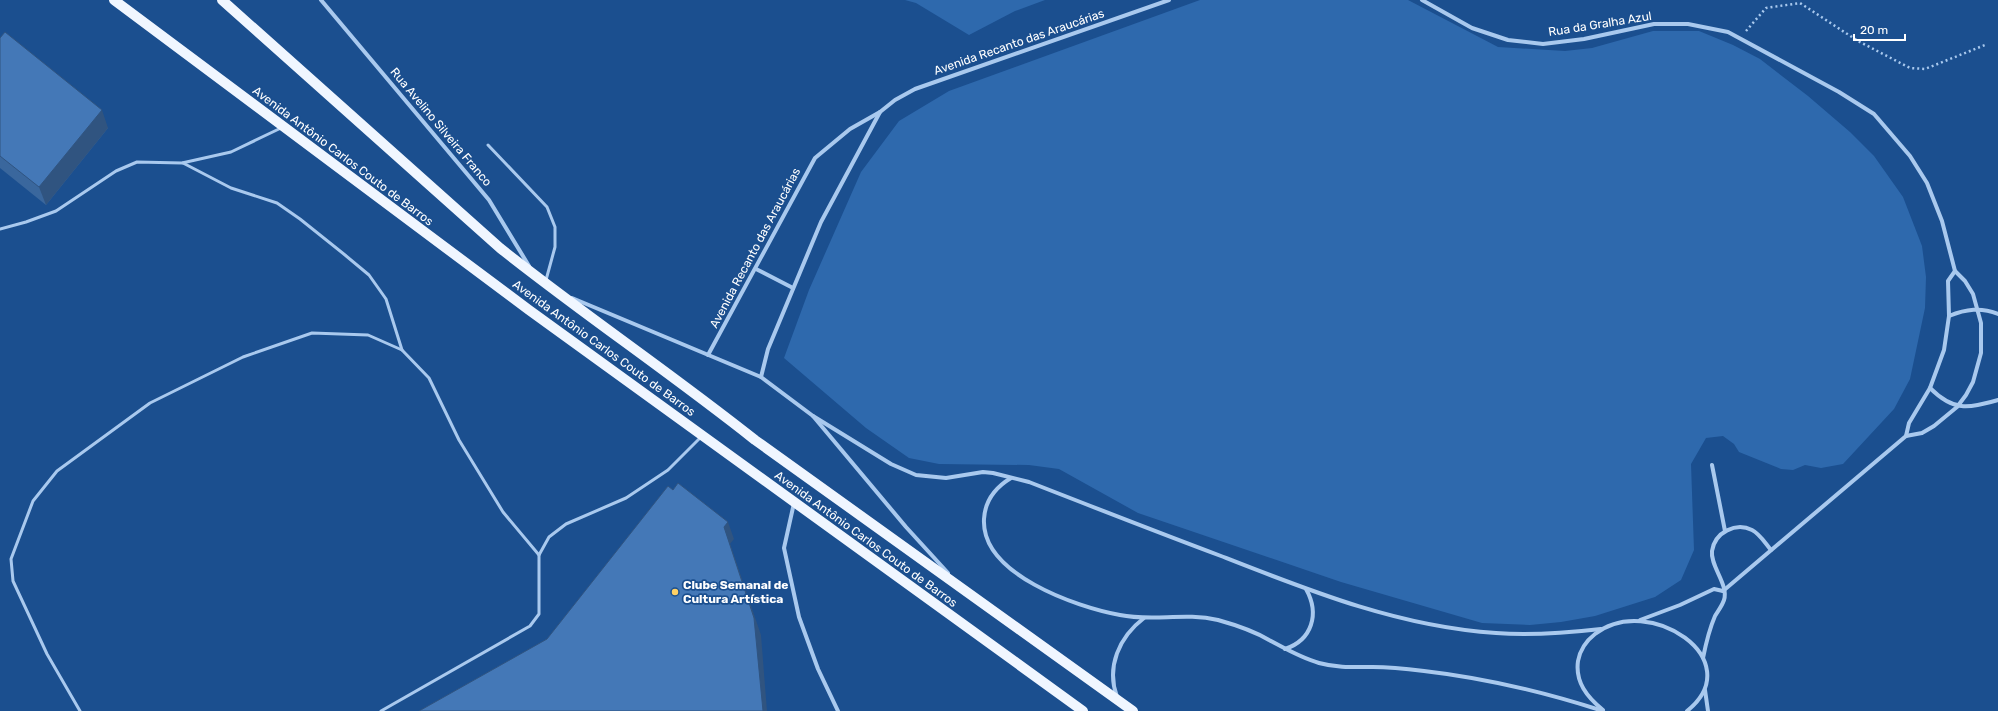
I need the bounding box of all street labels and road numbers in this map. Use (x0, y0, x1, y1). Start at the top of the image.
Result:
street label: Avenida Recanto das Araucárias (932, 6, 1106, 78)
street label: Rua da Gralha Azul (1547, 9, 1653, 39)
street label: Rua Avelino Silveira Franco (387, 65, 495, 189)
street label: Avenida Antônio Carlos Couto de Barros (250, 84, 436, 228)
street label: Avenida Recanto das Araucárias (707, 165, 803, 331)
street label: Avenida Antônio Carlos Couto de Barros (510, 277, 698, 419)
street label: Avenida Antônio Carlos Couto de Barros (772, 468, 960, 610)

